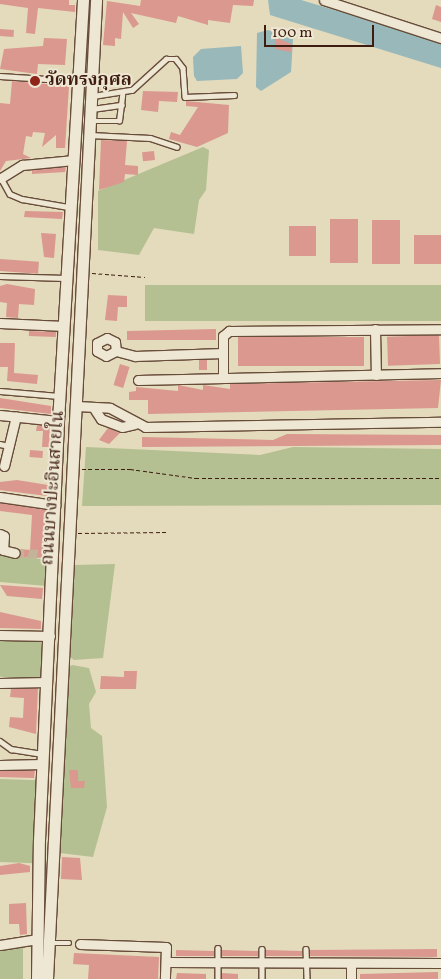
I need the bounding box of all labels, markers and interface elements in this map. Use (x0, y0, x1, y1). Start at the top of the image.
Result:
scale bar (266, 15, 376, 47)
text: 100 m (272, 23, 312, 44)
place label: วัดทรงกุศล (45, 70, 132, 92)
marker: วัดทรงกุศล (29, 75, 41, 87)
street label: ถนนบางปะอินสายใน (38, 410, 70, 566)

